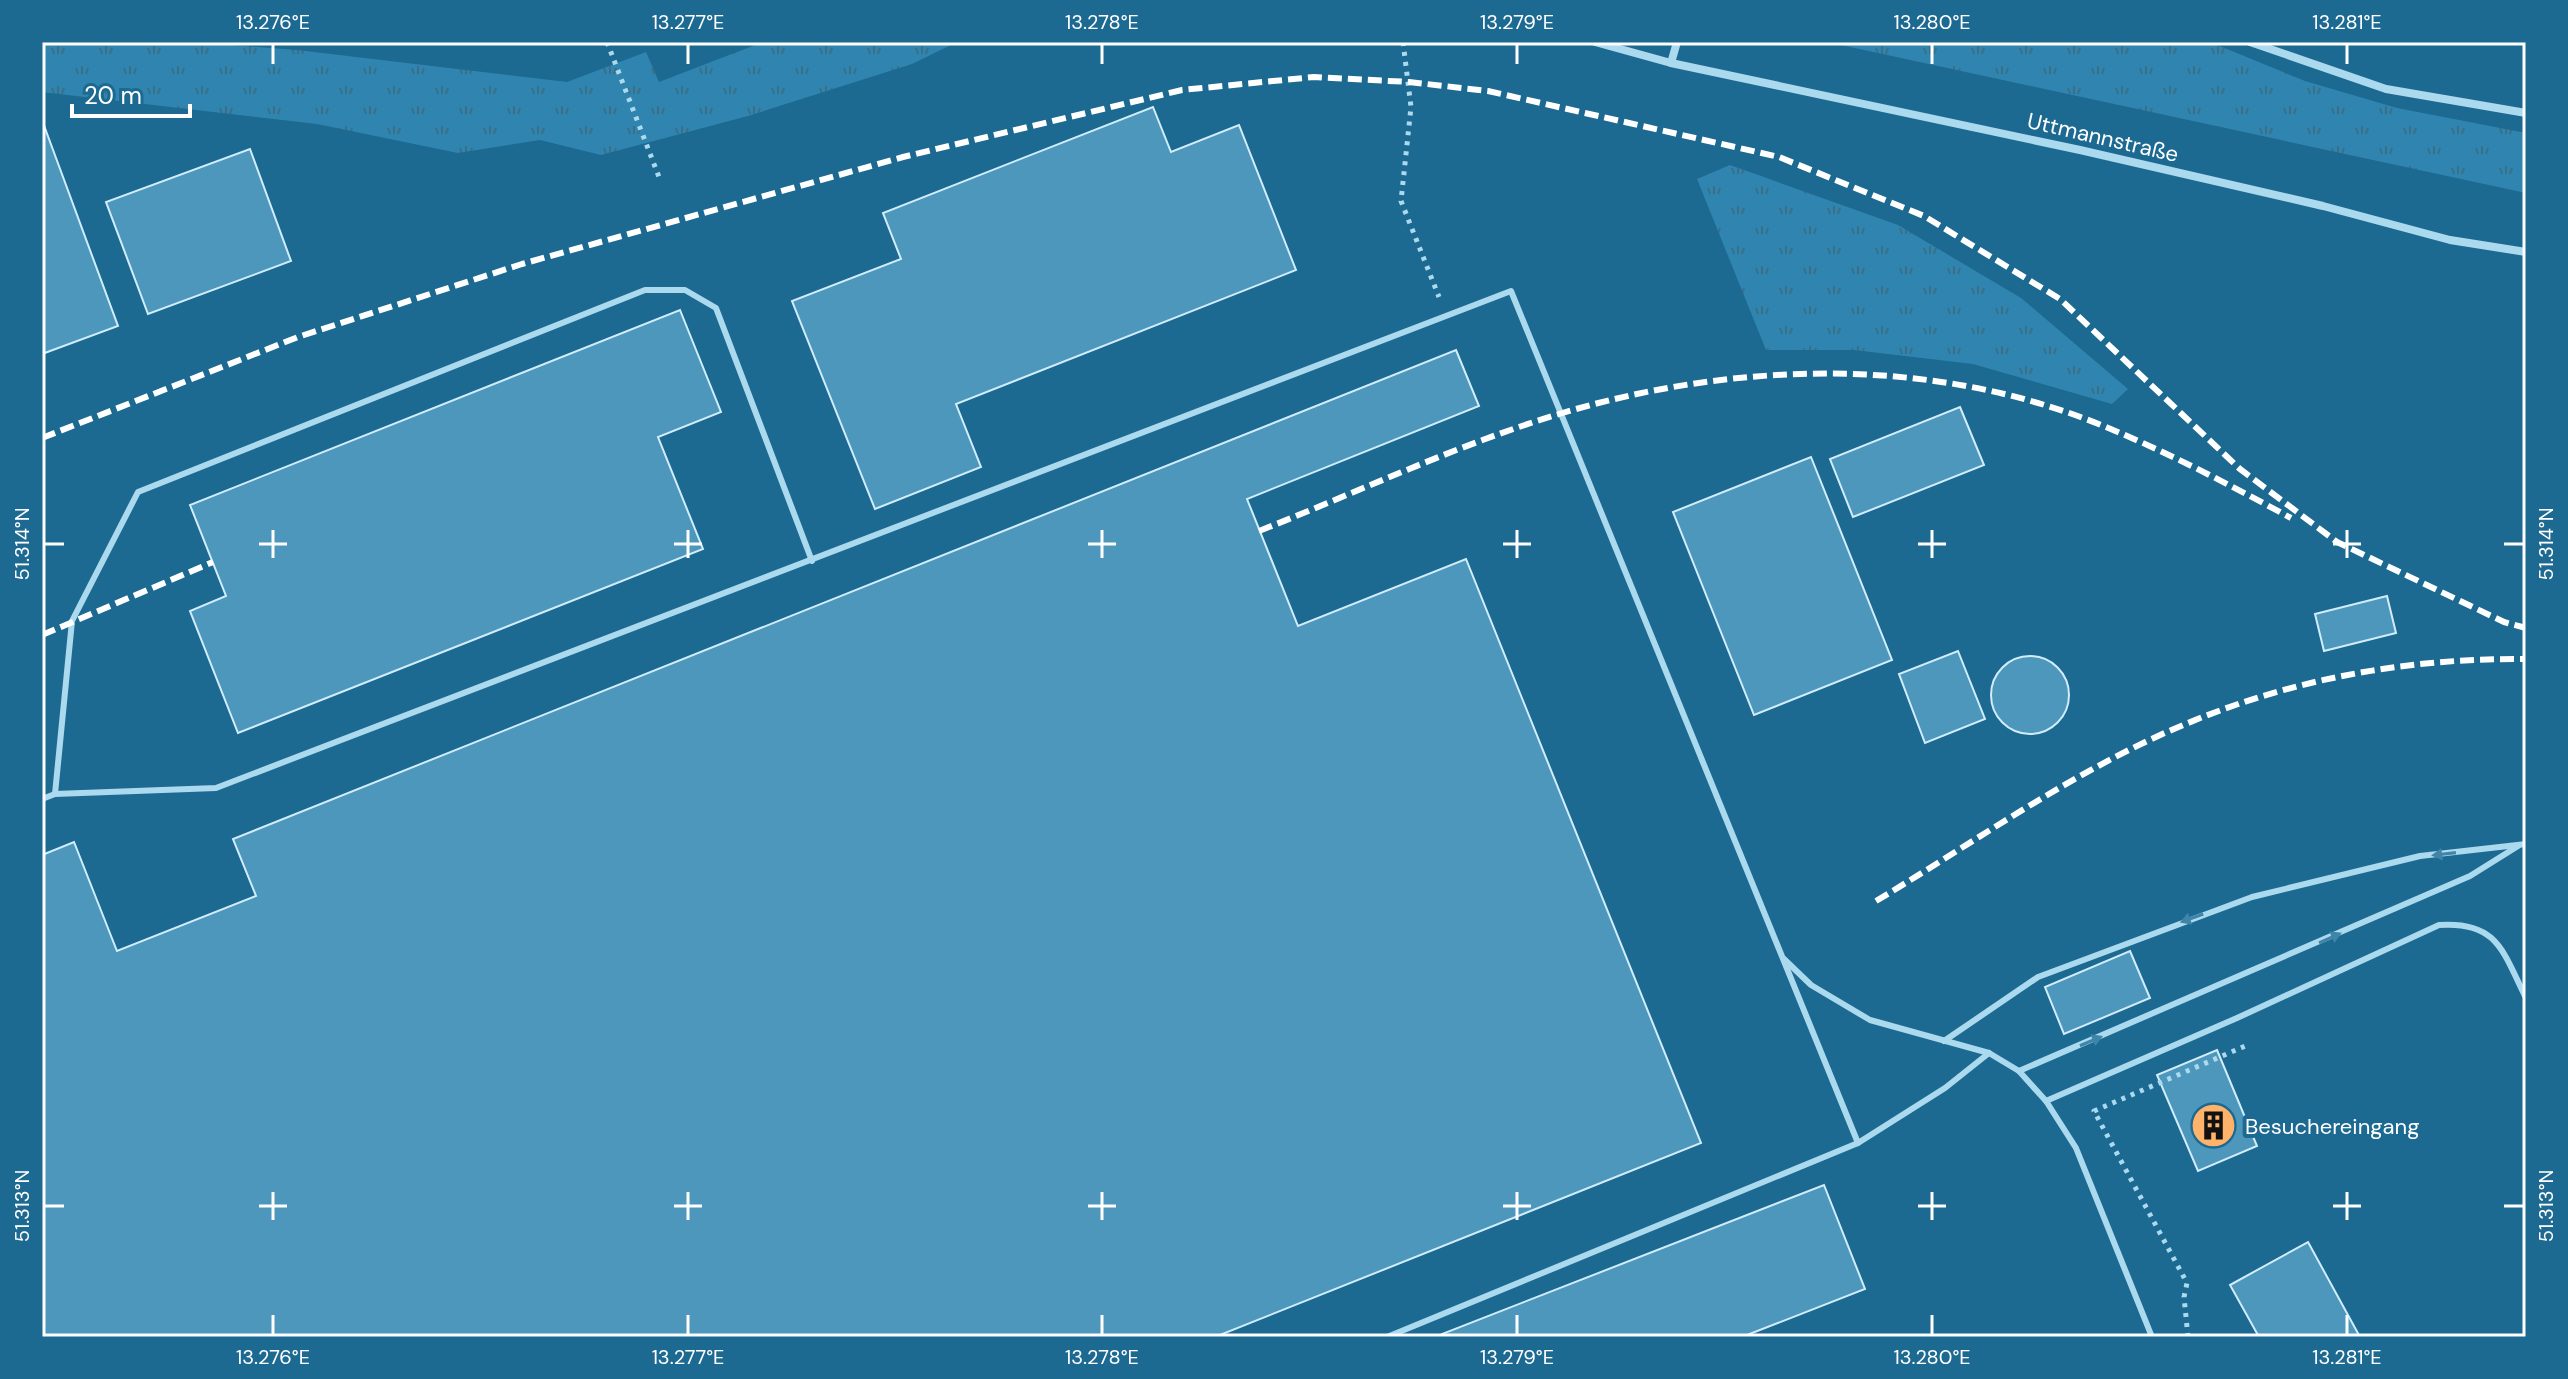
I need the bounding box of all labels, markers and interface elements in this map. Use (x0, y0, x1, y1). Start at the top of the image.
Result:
text: 13.276°E (236, 9, 310, 35)
text: 13.277°E (652, 9, 724, 35)
text: 13.278°E (1065, 9, 1139, 35)
text: 13.279°E (1480, 9, 1554, 35)
text: 13.280°E (1893, 9, 1971, 35)
text: 13.281°E (2312, 9, 2382, 35)
scale bar (72, 68, 190, 118)
text: 20 m (84, 80, 142, 111)
street label: Uttmannstraße (2024, 106, 2181, 169)
text: 51.314°N (9, 508, 35, 580)
text: 51.314°N (2533, 508, 2559, 580)
one-way arrow (2431, 847, 2456, 860)
one-way arrow (2180, 912, 2204, 925)
one-way arrow (2318, 931, 2341, 944)
one-way arrow (2079, 1034, 2103, 1047)
building icon: Besuchereingang (2190, 1102, 2238, 1150)
place label: Besuchereingang (2245, 1112, 2419, 1141)
text: 51.313°N (9, 1170, 35, 1242)
text: 51.313°N (2533, 1170, 2559, 1242)
text: 13.276°E (236, 1344, 310, 1370)
text: 13.277°E (652, 1344, 724, 1370)
text: 13.278°E (1065, 1344, 1139, 1370)
text: 13.279°E (1480, 1344, 1554, 1370)
text: 13.280°E (1893, 1344, 1971, 1370)
text: 13.281°E (2312, 1344, 2382, 1370)

